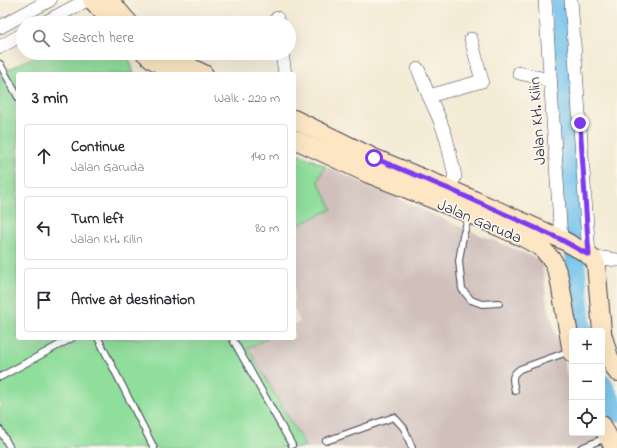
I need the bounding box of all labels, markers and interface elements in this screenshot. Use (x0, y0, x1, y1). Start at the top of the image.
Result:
search box (16, 16, 296, 60)
icon: search (30, 27, 52, 49)
text: Search here (62, 27, 134, 49)
street label: Jalan KH. Kilin (523, 76, 553, 166)
text: 3 min (32, 86, 68, 111)
text: Walk · 220 m (214, 89, 280, 108)
route end (571, 114, 589, 132)
text: Continue (71, 136, 125, 158)
icon: ahead (33, 145, 55, 167)
text: 140 m (251, 147, 279, 166)
route start (365, 149, 383, 167)
text: Jalan Garuda (71, 158, 144, 177)
street label: Jalan Garuda (433, 193, 525, 250)
text: Turn left (71, 208, 124, 230)
icon: left (33, 217, 55, 239)
text: 80 m (255, 219, 279, 238)
text: Jalan KH. Kilin (71, 230, 143, 249)
icon: arrive (33, 289, 55, 311)
text: Arrive at destination (71, 289, 195, 311)
map controls (569, 328, 605, 436)
button: + (569, 328, 605, 364)
button: − (569, 364, 605, 400)
button: locate (569, 400, 605, 436)

